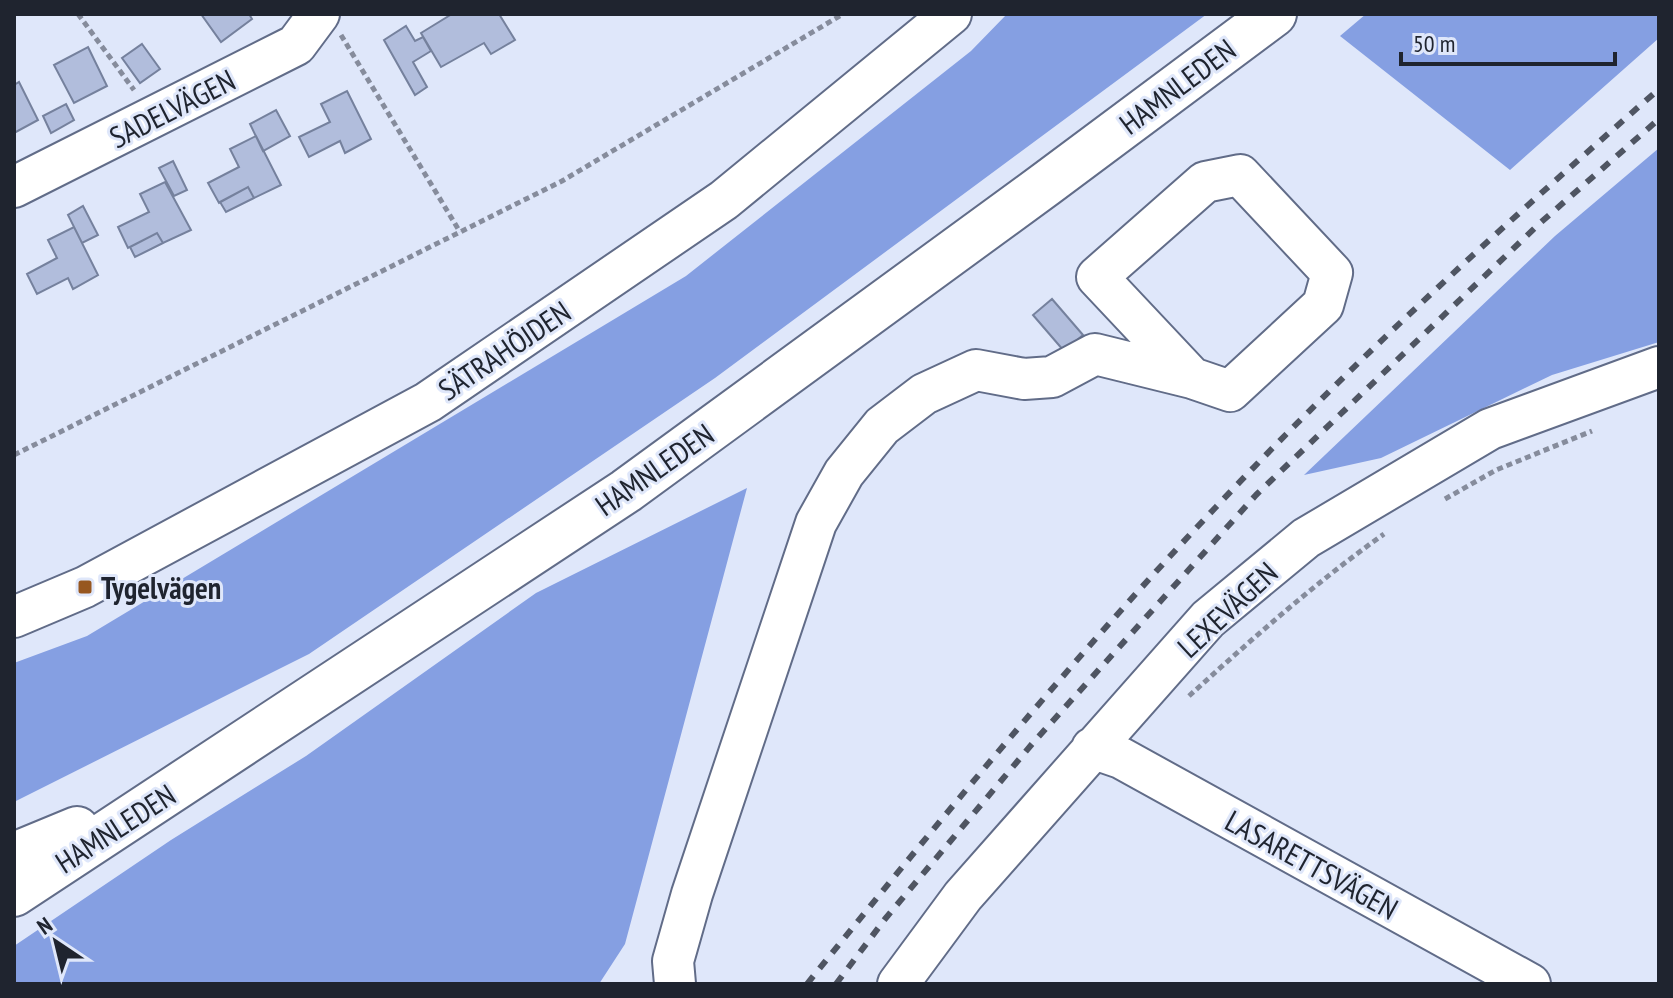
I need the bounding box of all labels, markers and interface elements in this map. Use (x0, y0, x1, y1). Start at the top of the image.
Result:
scale bar (1401, 16, 1615, 66)
text: 50 m (1413, 28, 1455, 59)
street label: HAMNLEDEN (1111, 30, 1243, 142)
street label: SADELVÄGEN (103, 60, 241, 156)
street label: SÄTRAHÖJDEN (430, 292, 578, 408)
street label: HAMNLEDEN (587, 414, 721, 524)
street label: LEXEVÄGEN (1169, 553, 1285, 665)
place label: Tygelvägen (101, 568, 221, 607)
marker: Tygelvägen (76, 578, 94, 596)
street label: HAMNLEDEN (48, 775, 182, 881)
street label: LASARETTSVÄGEN (1219, 801, 1405, 927)
north arrow (16, 902, 96, 982)
text: N (32, 911, 57, 940)

